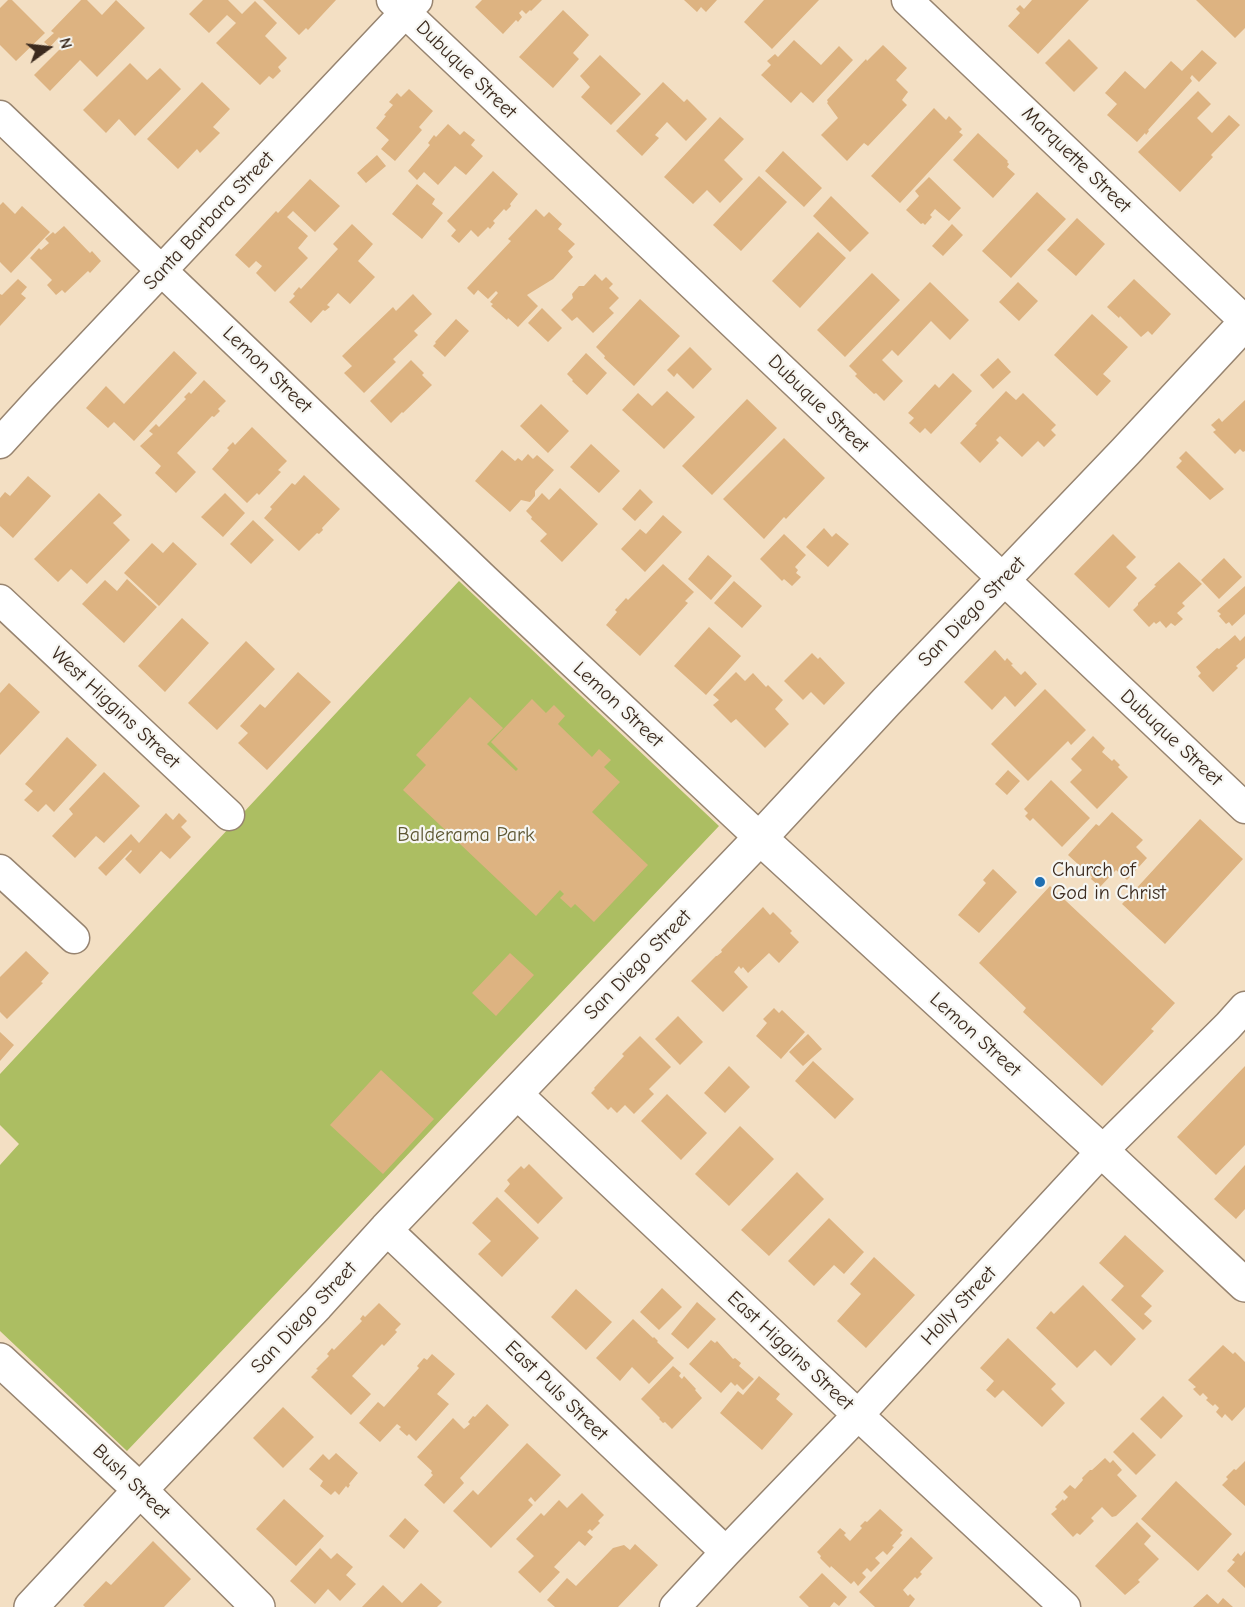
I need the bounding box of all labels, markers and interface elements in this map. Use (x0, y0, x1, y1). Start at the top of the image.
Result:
street label: Dubuque Street (411, 16, 521, 124)
north arrow (18, 18, 78, 78)
text: N (55, 36, 75, 51)
street label: Marquette Street (1016, 102, 1136, 218)
street label: Santa Barbara Street (139, 147, 279, 295)
street label: Lemon Street (217, 322, 317, 418)
street label: Dubuque Street (763, 350, 873, 458)
street label: San Diego Street (913, 552, 1031, 672)
street label: West Higgins Street (46, 642, 184, 774)
street label: Lemon Street (568, 657, 668, 753)
street label: Dubuque Street (1115, 685, 1227, 791)
park label: Balderama Park (397, 823, 535, 847)
place label: Church of God in Christ (1052, 858, 1166, 905)
marker: Church of God in Christ (1033, 875, 1047, 889)
street label: San Diego Street (579, 905, 697, 1025)
street label: Lemon Street (924, 988, 1026, 1082)
street label: San Diego Street (246, 1257, 362, 1379)
street label: Holly Street (916, 1261, 1002, 1351)
street label: East Higgins Street (722, 1286, 858, 1416)
street label: East Puls Street (499, 1336, 613, 1446)
street label: Bush Street (87, 1439, 175, 1525)

